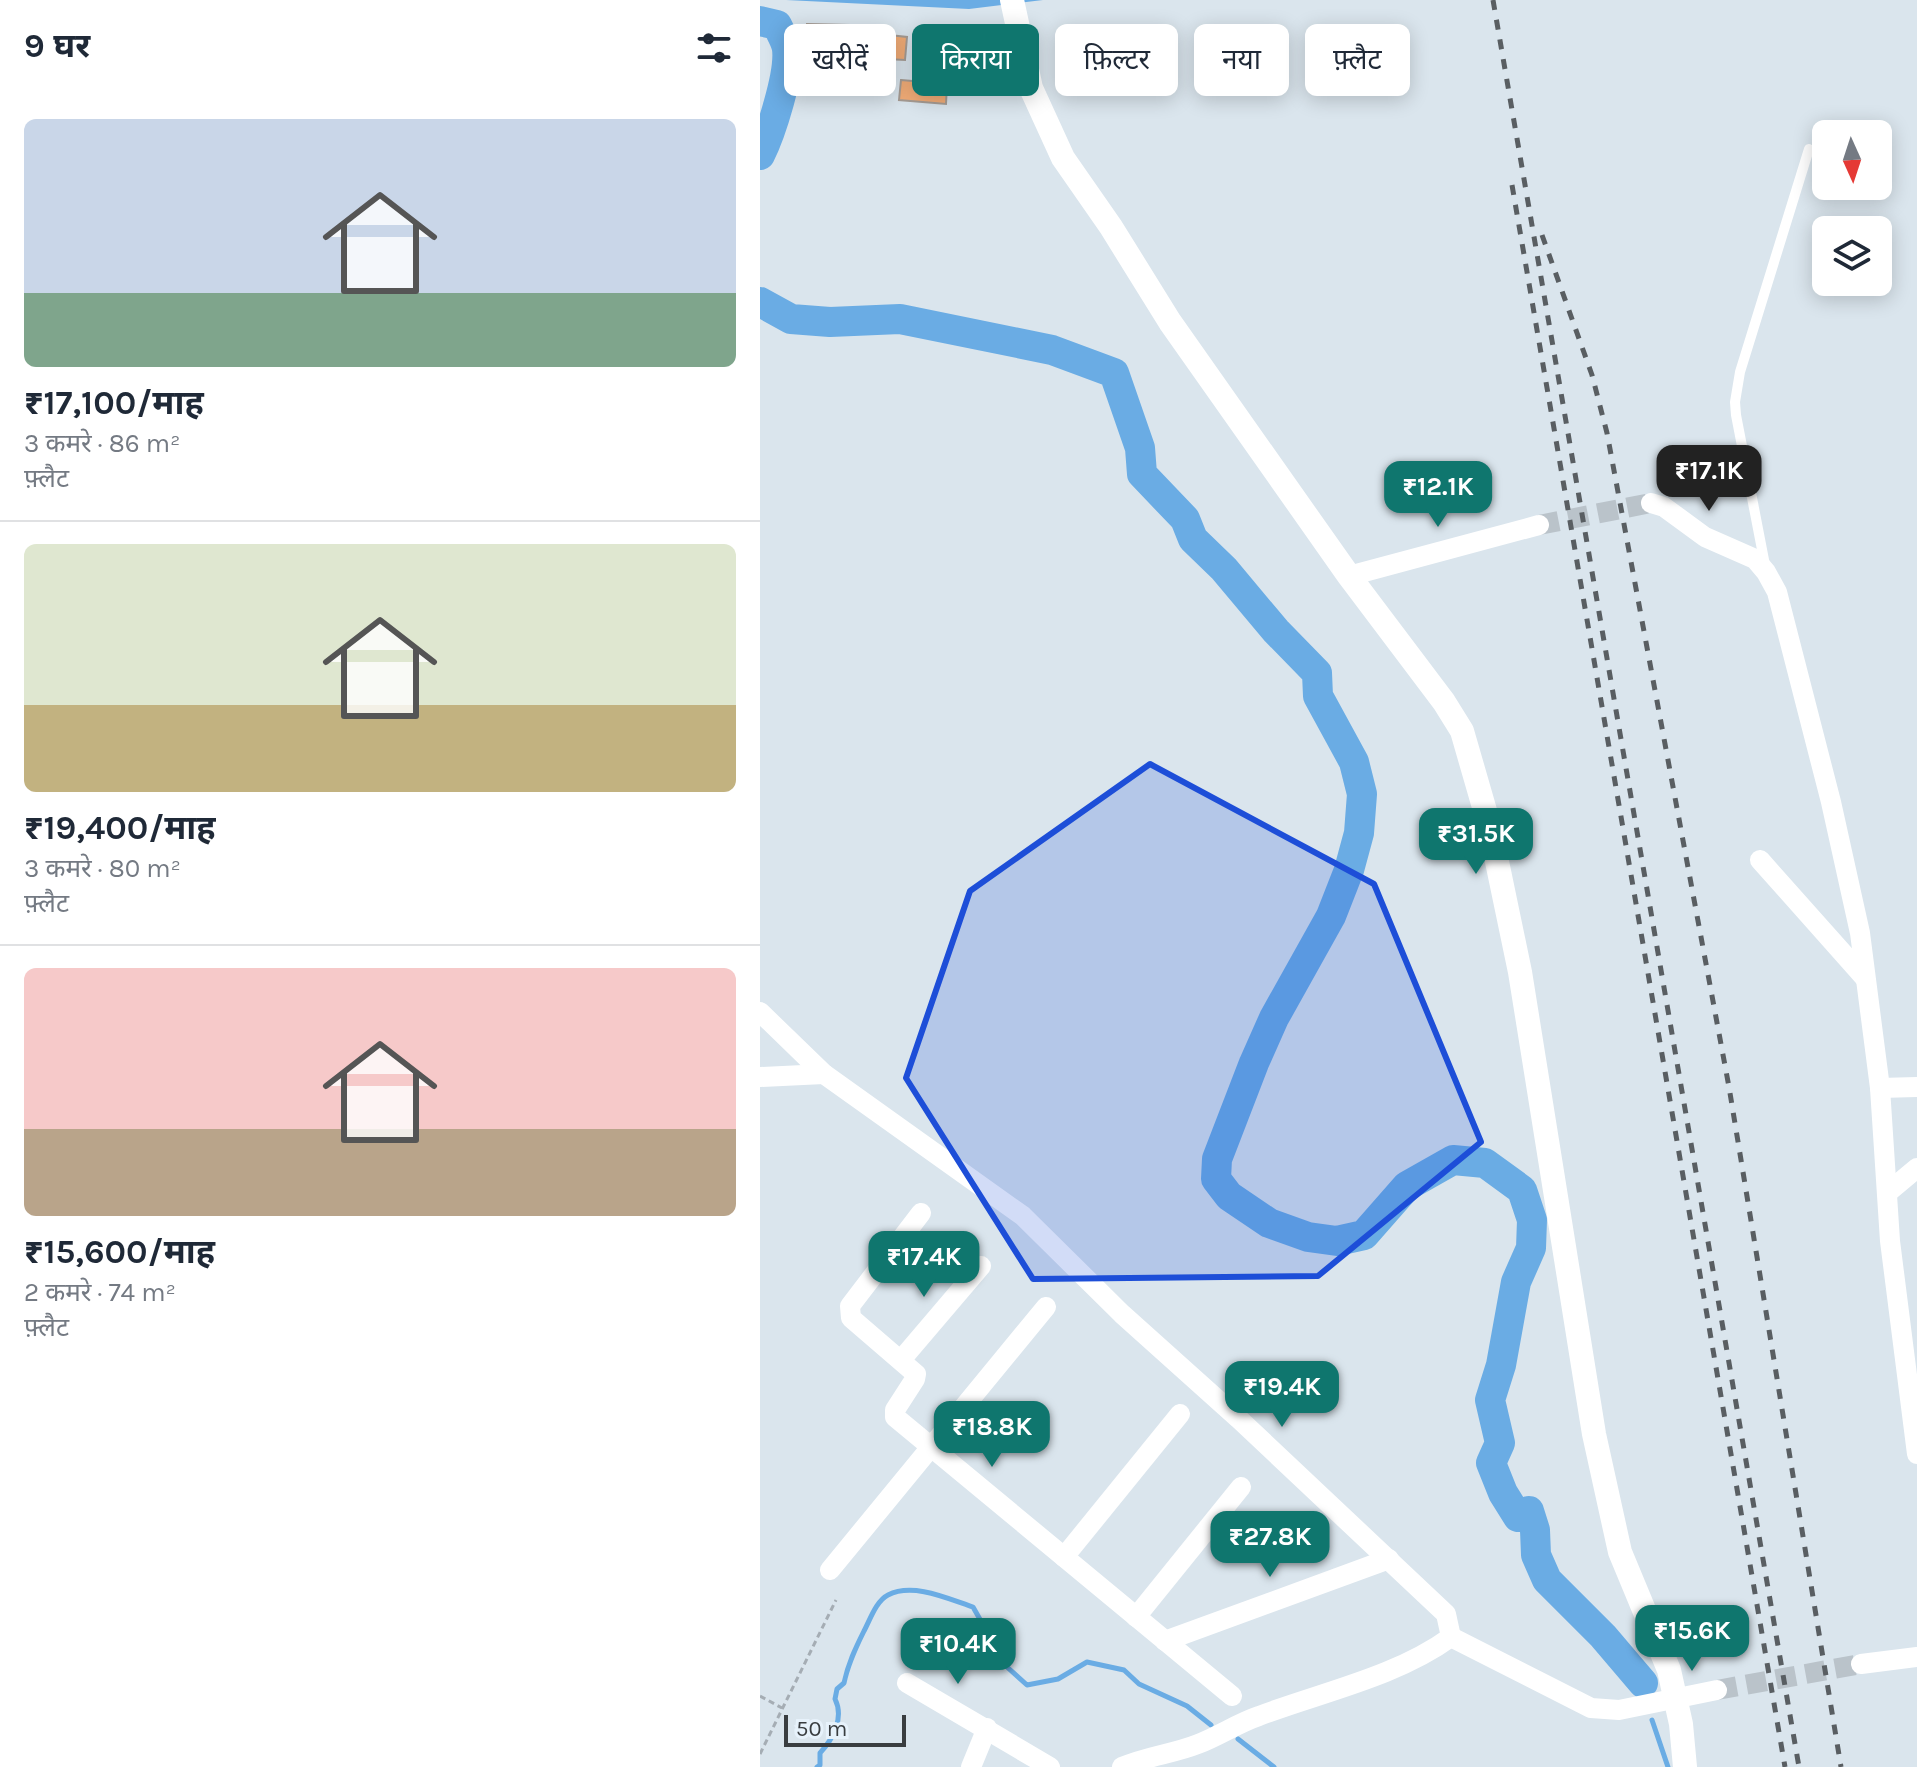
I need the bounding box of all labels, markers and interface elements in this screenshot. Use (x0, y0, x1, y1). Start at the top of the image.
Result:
chip: खरीदें (784, 24, 896, 96)
chip: किराया (912, 24, 1039, 96)
chip: फ़िल्टर (1055, 24, 1178, 96)
chip: नया (1194, 24, 1289, 96)
chip: फ़्लैट (1305, 24, 1410, 96)
text: 9 घर (24, 26, 90, 66)
icon: filters (692, 26, 736, 70)
north arrow (1812, 120, 1892, 200)
map controls (1812, 120, 1892, 296)
icon: home (308, 171, 452, 315)
button: layers (1812, 216, 1892, 296)
text: ₹17,100/माह (24, 383, 204, 423)
text: 3 कमरे · 86 m² (24, 428, 180, 459)
pin: ₹17.1K (1644, 445, 1774, 513)
text: ₹17.1K (1675, 455, 1743, 486)
pin: ₹12.1K (1373, 461, 1503, 529)
text: फ़्लैट (24, 463, 69, 494)
text: ₹12.1K (1402, 471, 1474, 502)
icon: home (308, 596, 452, 740)
text: ₹19,400/माह (24, 808, 216, 848)
pin: ₹31.5K (1411, 808, 1541, 876)
text: ₹31.5K (1437, 818, 1515, 849)
text: 3 कमरे · 80 m² (24, 853, 181, 884)
text: फ़्लैट (24, 888, 69, 919)
icon: home (308, 1020, 452, 1164)
pin: ₹17.4K (859, 1231, 989, 1299)
text: ₹15,600/माह (24, 1232, 215, 1272)
text: ₹17.4K (886, 1241, 962, 1272)
text: 2 कमरे · 74 m² (24, 1277, 176, 1308)
text: फ़्लैट (24, 1312, 69, 1343)
pin: ₹19.4K (1217, 1361, 1347, 1429)
text: ₹19.4K (1243, 1371, 1321, 1402)
pin: ₹18.8K (927, 1401, 1057, 1469)
text: ₹18.8K (952, 1411, 1032, 1442)
pin: ₹27.8K (1205, 1511, 1335, 1579)
text: ₹27.8K (1229, 1521, 1311, 1552)
pin: ₹15.6K (1627, 1605, 1757, 1673)
text: ₹15.6K (1653, 1615, 1731, 1646)
pin: ₹10.4K (893, 1618, 1023, 1686)
text: ₹10.4K (919, 1628, 997, 1659)
scale bar (784, 1711, 906, 1747)
text: 50 m (796, 1716, 847, 1742)

